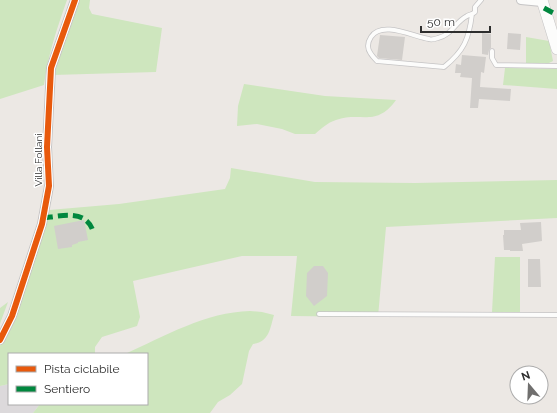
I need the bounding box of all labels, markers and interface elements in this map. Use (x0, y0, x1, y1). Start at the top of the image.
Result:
scale bar (421, 8, 490, 34)
text: 50 m (427, 15, 455, 29)
street label: Villa Follani (33, 134, 44, 186)
legend (8, 353, 148, 405)
text: Pista ciclabile (44, 362, 119, 376)
north arrow (509, 365, 549, 405)
text: N (520, 369, 532, 384)
text: Sentiero (44, 382, 90, 396)

